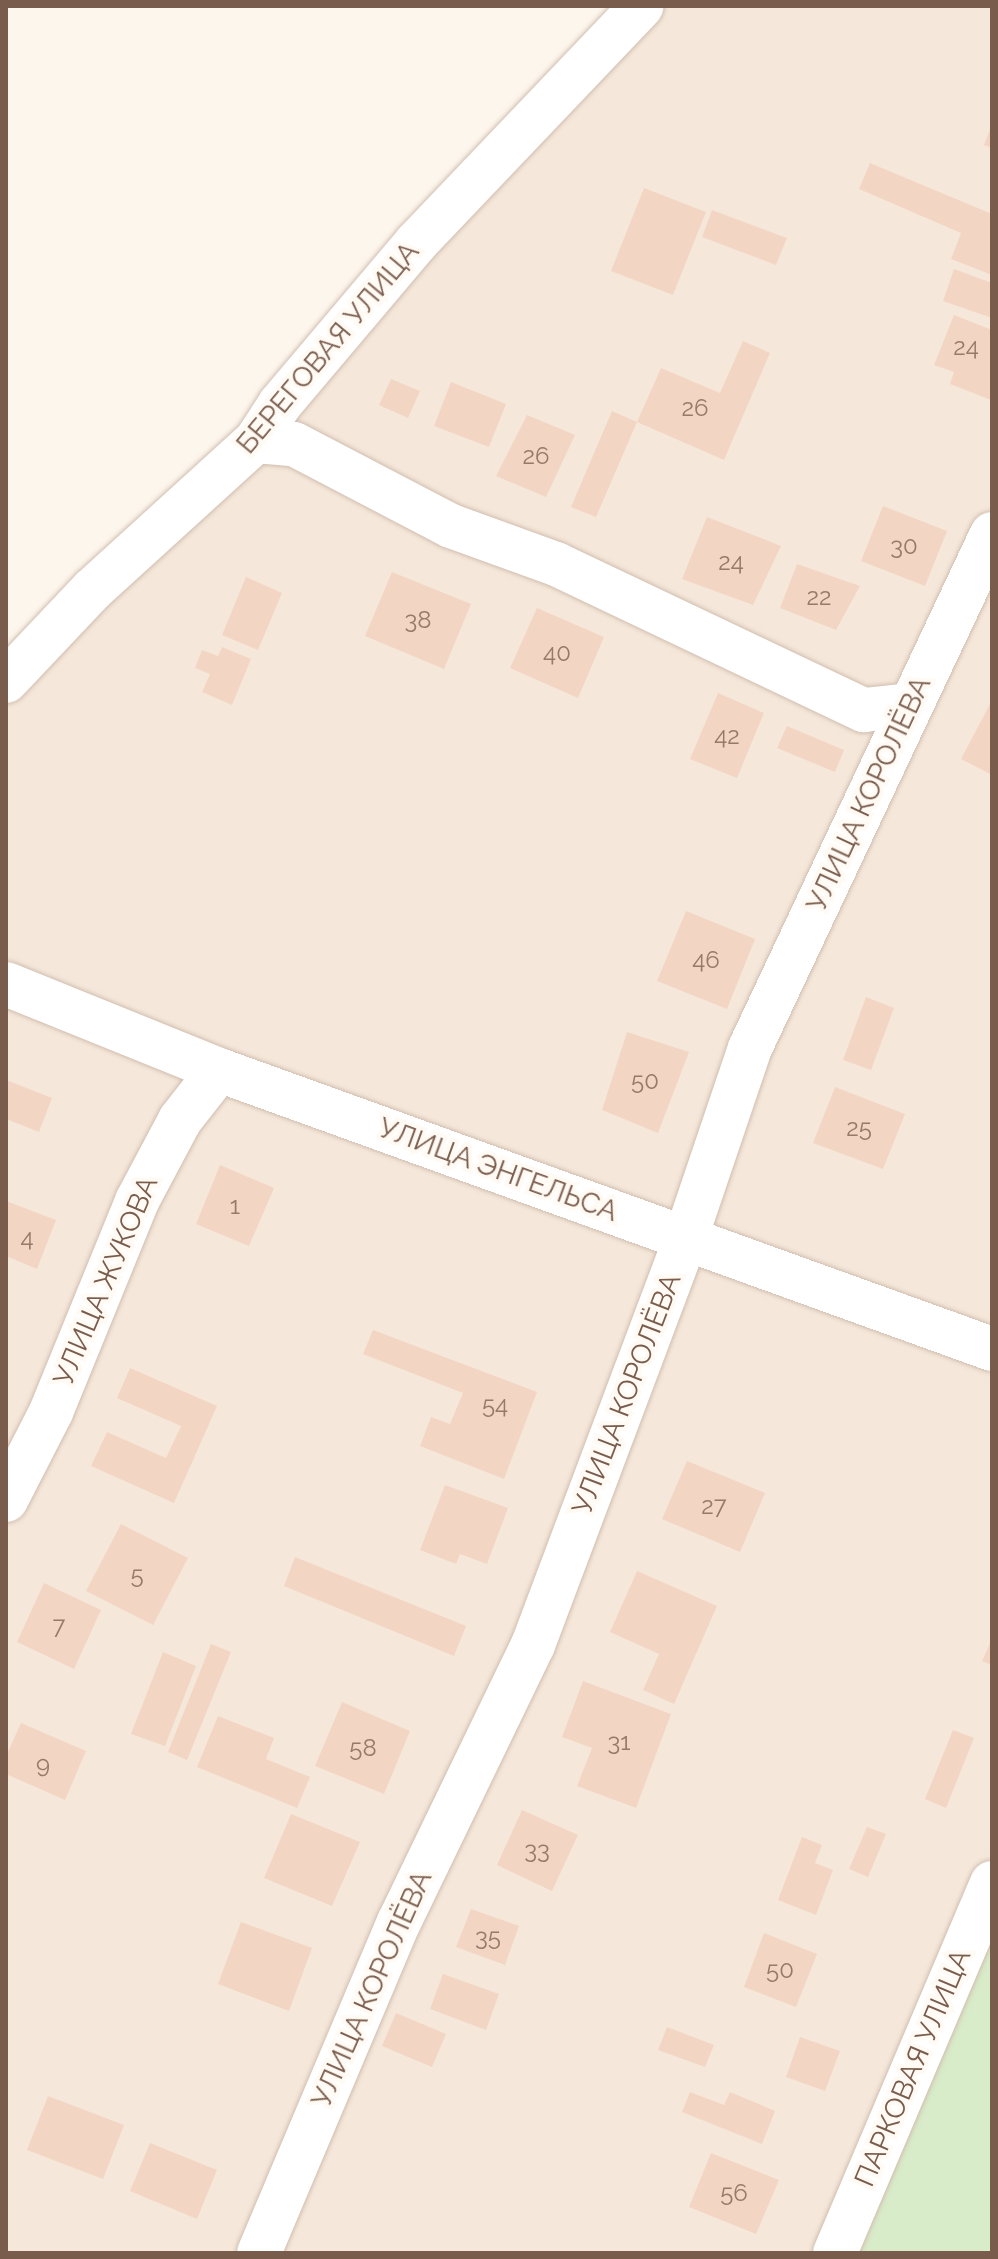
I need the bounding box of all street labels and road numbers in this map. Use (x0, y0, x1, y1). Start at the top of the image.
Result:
street label: БЕРЕГОВАЯ УЛИЦА (230, 235, 426, 461)
street label: УЛИЦА КОРОЛЁВА (800, 671, 938, 917)
street label: УЛИЦА ЭНГЕЛЬСА (373, 1111, 623, 1229)
street label: УЛИЦА ЖУКОВА (47, 1171, 165, 1391)
street label: УЛИЦА КОРОЛЁВА (565, 1268, 689, 1520)
street label: УЛИЦА КОРОЛЁВА (305, 1865, 439, 2113)
street label: ПАРКОВАЯ УЛИЦА (848, 1944, 978, 2192)

